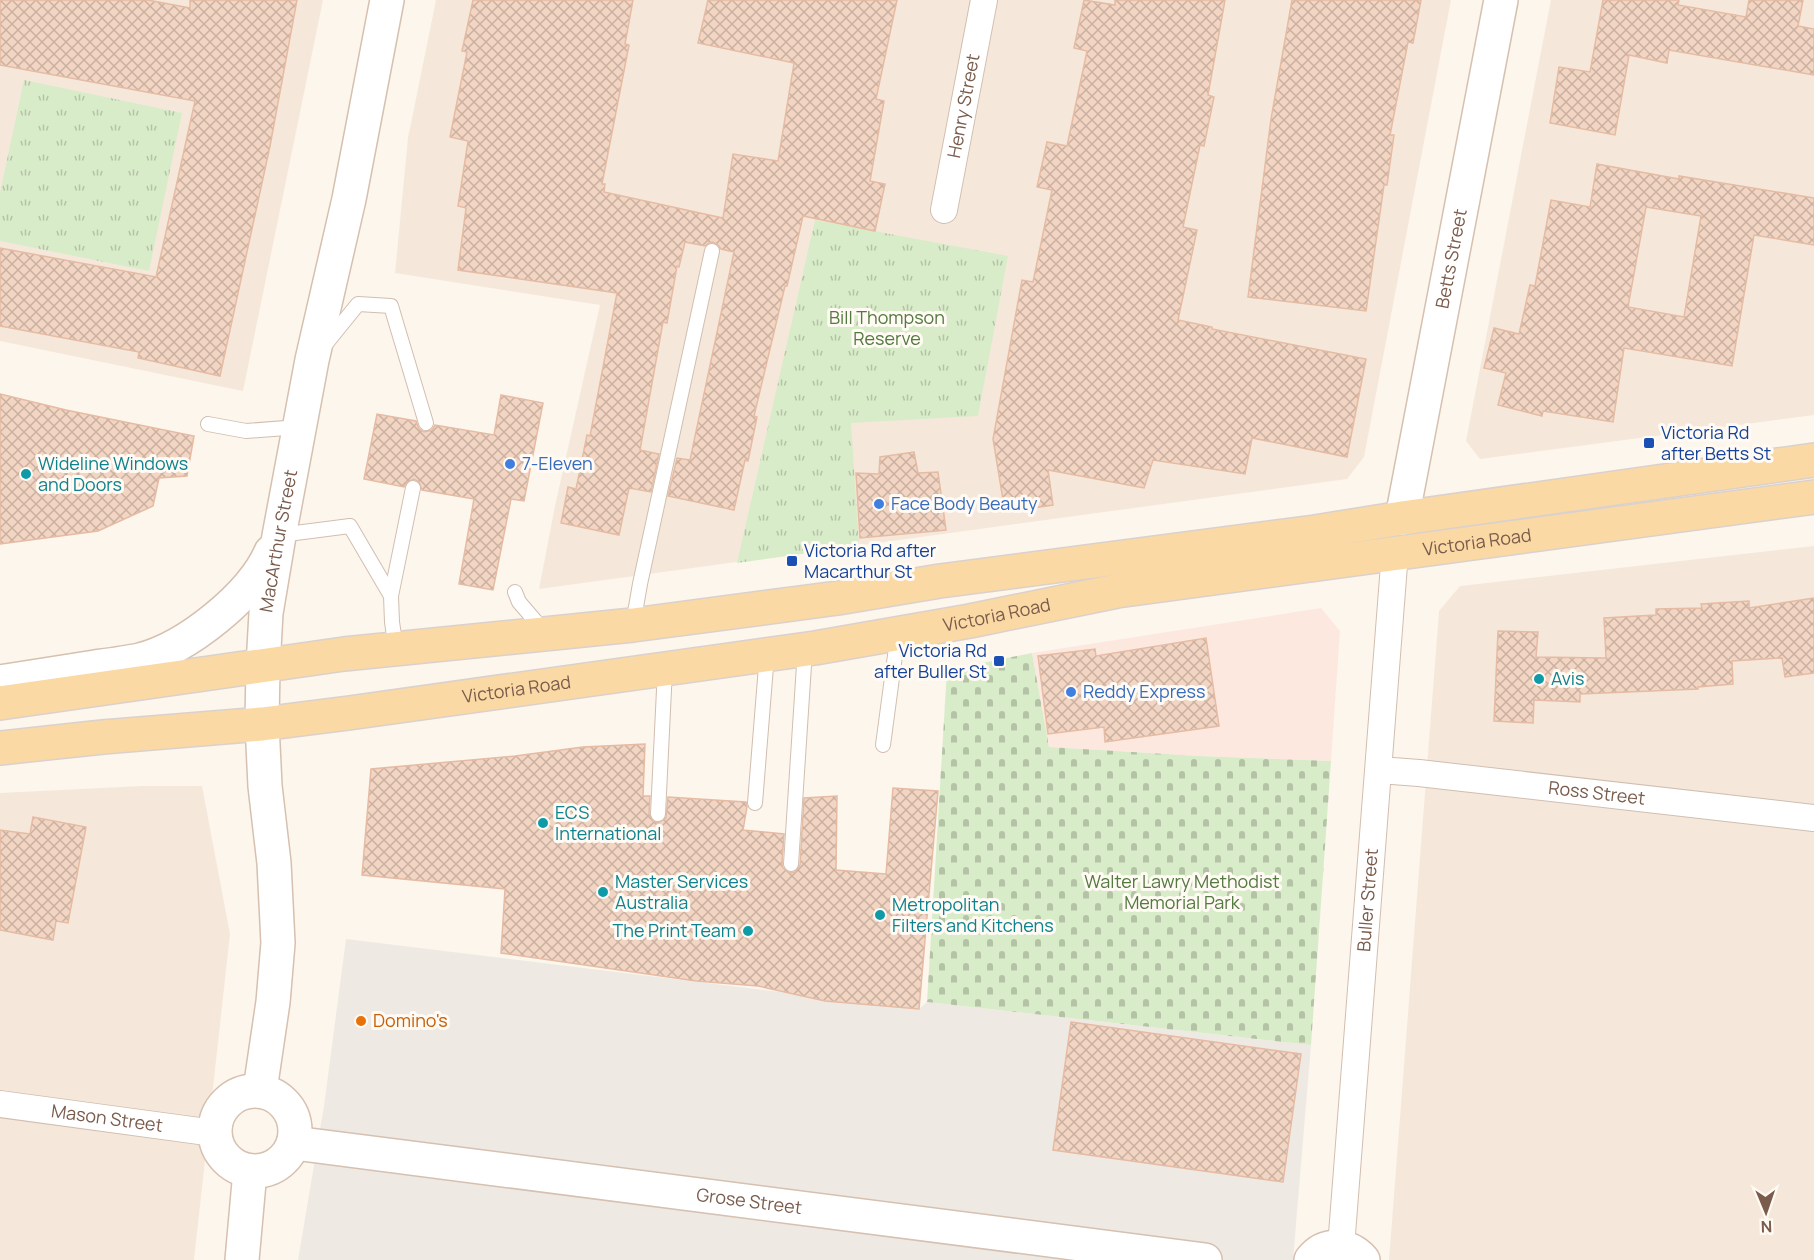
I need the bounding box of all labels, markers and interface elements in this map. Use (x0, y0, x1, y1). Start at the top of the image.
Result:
street label: Henry Street (941, 52, 985, 160)
street label: Betts Street (1429, 207, 1472, 310)
park label: Bill Thompson Reserve (829, 305, 945, 350)
place label: Victoria Rd after Betts St (1661, 420, 1771, 465)
marker: Victoria Rd after Betts St (1642, 436, 1656, 450)
place label: Wideline Windows and Doors (38, 451, 188, 496)
place label: 7-Eleven (522, 451, 593, 475)
marker: 7-Eleven (503, 457, 517, 471)
marker: Wideline Windows and Doors (19, 467, 33, 481)
street label: MacArthur Street (253, 467, 302, 614)
place label: Face Body Beauty (891, 491, 1038, 515)
marker: Face Body Beauty (872, 497, 886, 511)
street label: Victoria Road (1421, 522, 1533, 561)
place label: Victoria Rd after Macarthur St (804, 538, 937, 583)
marker: Victoria Rd after Macarthur St (785, 554, 799, 568)
street label: Victoria Road (941, 592, 1052, 637)
place label: Victoria Rd after Buller St (874, 638, 987, 683)
marker: Victoria Rd after Buller St (992, 654, 1006, 668)
place label: Avis (1551, 666, 1584, 690)
street label: Victoria Road (461, 669, 572, 708)
marker: Avis (1532, 672, 1546, 686)
place label: Reddy Express (1083, 679, 1205, 703)
marker: Reddy Express (1064, 685, 1078, 699)
street label: Ross Street (1547, 775, 1647, 810)
place label: ECS International (555, 800, 661, 845)
marker: ECS International (536, 816, 550, 830)
street label: Buller Street (1351, 847, 1383, 953)
place label: Master Services Australia (615, 869, 748, 914)
park label: Walter Lawry Methodist Memorial Park (1084, 869, 1280, 914)
marker: Master Services Australia (596, 885, 610, 899)
place label: Metropolitan Filters and Kitchens (892, 892, 1054, 937)
marker: Metropolitan Filters and Kitchens (873, 908, 887, 922)
place label: The Print Team (612, 918, 736, 942)
marker: The Print Team (741, 924, 755, 938)
place label: Domino's (373, 1008, 448, 1032)
marker: Domino's (354, 1014, 368, 1028)
street label: Mason Street (50, 1098, 165, 1137)
street label: Grose Street (695, 1182, 804, 1219)
north arrow (1736, 1182, 1796, 1242)
text: N (1760, 1216, 1773, 1238)

